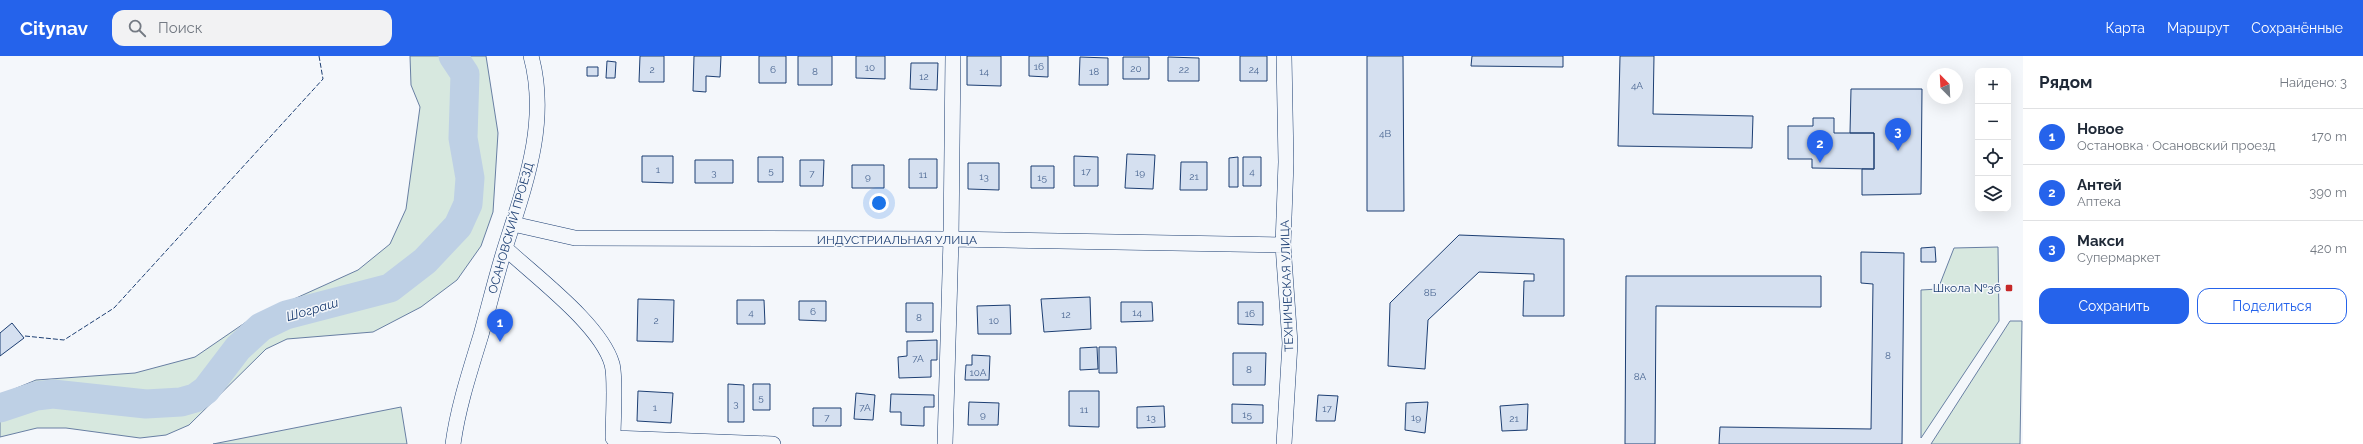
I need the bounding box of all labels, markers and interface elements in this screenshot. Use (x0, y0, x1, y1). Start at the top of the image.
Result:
search box (112, 10, 392, 46)
text: Citynav (20, 17, 88, 39)
icon: search (126, 17, 148, 39)
text: Поиск (158, 19, 203, 37)
text: Карта (2106, 20, 2145, 36)
text: Маршрут (2167, 20, 2229, 36)
text: Сохранённые (2251, 20, 2343, 36)
house number: 16 (1034, 61, 1044, 72)
house number: 10 (865, 62, 875, 73)
house number: 20 (1130, 63, 1142, 74)
house number: 2 (649, 64, 655, 75)
house number: 6 (770, 64, 776, 75)
house number: 22 (1179, 64, 1189, 75)
house number: 24 (1249, 64, 1260, 75)
house number: 8 (812, 66, 818, 77)
house number: 14 (979, 66, 989, 77)
house number: 18 (1089, 66, 1099, 77)
north arrow (1927, 68, 1963, 104)
map controls (1975, 68, 2011, 212)
button: + (1975, 68, 2011, 104)
house number: 12 (919, 71, 929, 82)
text: Рядом (2039, 72, 2092, 92)
text: Найдено: 3 (2279, 75, 2347, 90)
house number: 4А (1631, 80, 1643, 91)
button: − (1975, 104, 2011, 140)
pin: 3 (1885, 118, 1911, 151)
text: Новое (2077, 120, 2124, 138)
house number: 4В (1379, 128, 1391, 139)
text: 1 (2049, 129, 2055, 144)
text: 170 m (2311, 129, 2347, 144)
pin: 2 (1807, 130, 1833, 163)
text: Остановка · Осановский проезд (2077, 138, 2276, 153)
button: locate (1975, 140, 2011, 176)
street label: ОСАНОВСКИЙ ПРОЕЗД (486, 161, 536, 295)
house number: 1 (656, 164, 661, 175)
house number: 5 (768, 165, 774, 176)
house number: 17 (1081, 166, 1091, 177)
house number: 4 (1249, 166, 1255, 177)
house number: 3 (711, 167, 717, 178)
house number: 19 (1135, 167, 1145, 178)
house number: 7 (809, 168, 815, 179)
house number: 11 (919, 169, 928, 180)
house number: 9 (865, 171, 871, 182)
house number: 13 (979, 171, 989, 182)
house number: 21 (1189, 171, 1199, 182)
house number: 15 (1037, 172, 1047, 183)
button: layers (1975, 176, 2011, 212)
text: Антей (2077, 176, 2122, 194)
text: 2 (2048, 185, 2056, 200)
text: 390 m (2309, 185, 2347, 200)
your location (869, 193, 889, 213)
text: Аптека (2077, 194, 2121, 209)
street label: ТЕХНИЧЕСКАЯ УЛИЦА (1278, 220, 1296, 352)
text: Макси (2077, 232, 2124, 250)
street label: ИНДУСТРИАЛЬНАЯ УЛИЦА (817, 233, 977, 247)
text: 3 (2048, 241, 2056, 256)
text: 420 m (2310, 241, 2347, 256)
text: Супермаркет (2077, 250, 2160, 265)
place label: Школа №36 (1933, 281, 2001, 295)
marker: Школа №36 (2004, 283, 2014, 293)
house number: 8Б (1424, 287, 1437, 298)
button: Сохранить (2039, 288, 2189, 324)
button: Поделиться (2197, 288, 2347, 324)
water label: Шограш (284, 295, 340, 324)
house number: 6 (810, 306, 816, 317)
house number: 4 (748, 307, 754, 318)
house number: 14 (1132, 307, 1142, 318)
house number: 16 (1245, 308, 1255, 319)
pin: 1 (487, 309, 513, 342)
house number: 12 (1061, 309, 1071, 320)
house number: 8 (916, 312, 922, 323)
house number: 2 (653, 315, 659, 326)
house number: 10 (989, 315, 999, 326)
house number: 8 (1885, 350, 1891, 361)
house number: 7А (912, 353, 924, 364)
house number: 8 (1246, 364, 1252, 375)
house number: 10А (970, 367, 987, 378)
house number: 8А (1634, 371, 1647, 382)
house number: 5 (758, 392, 764, 403)
house number: 3 (733, 398, 739, 409)
house number: 1 (653, 402, 658, 413)
house number: 7А (859, 402, 871, 413)
house number: 17 (1322, 403, 1332, 414)
house number: 11 (1080, 404, 1089, 415)
house number: 9 (980, 409, 986, 420)
house number: 15 (1242, 409, 1252, 420)
house number: 7 (824, 412, 830, 423)
house number: 13 (1146, 412, 1156, 423)
house number: 19 (1411, 412, 1421, 423)
house number: 21 (1509, 413, 1519, 424)

